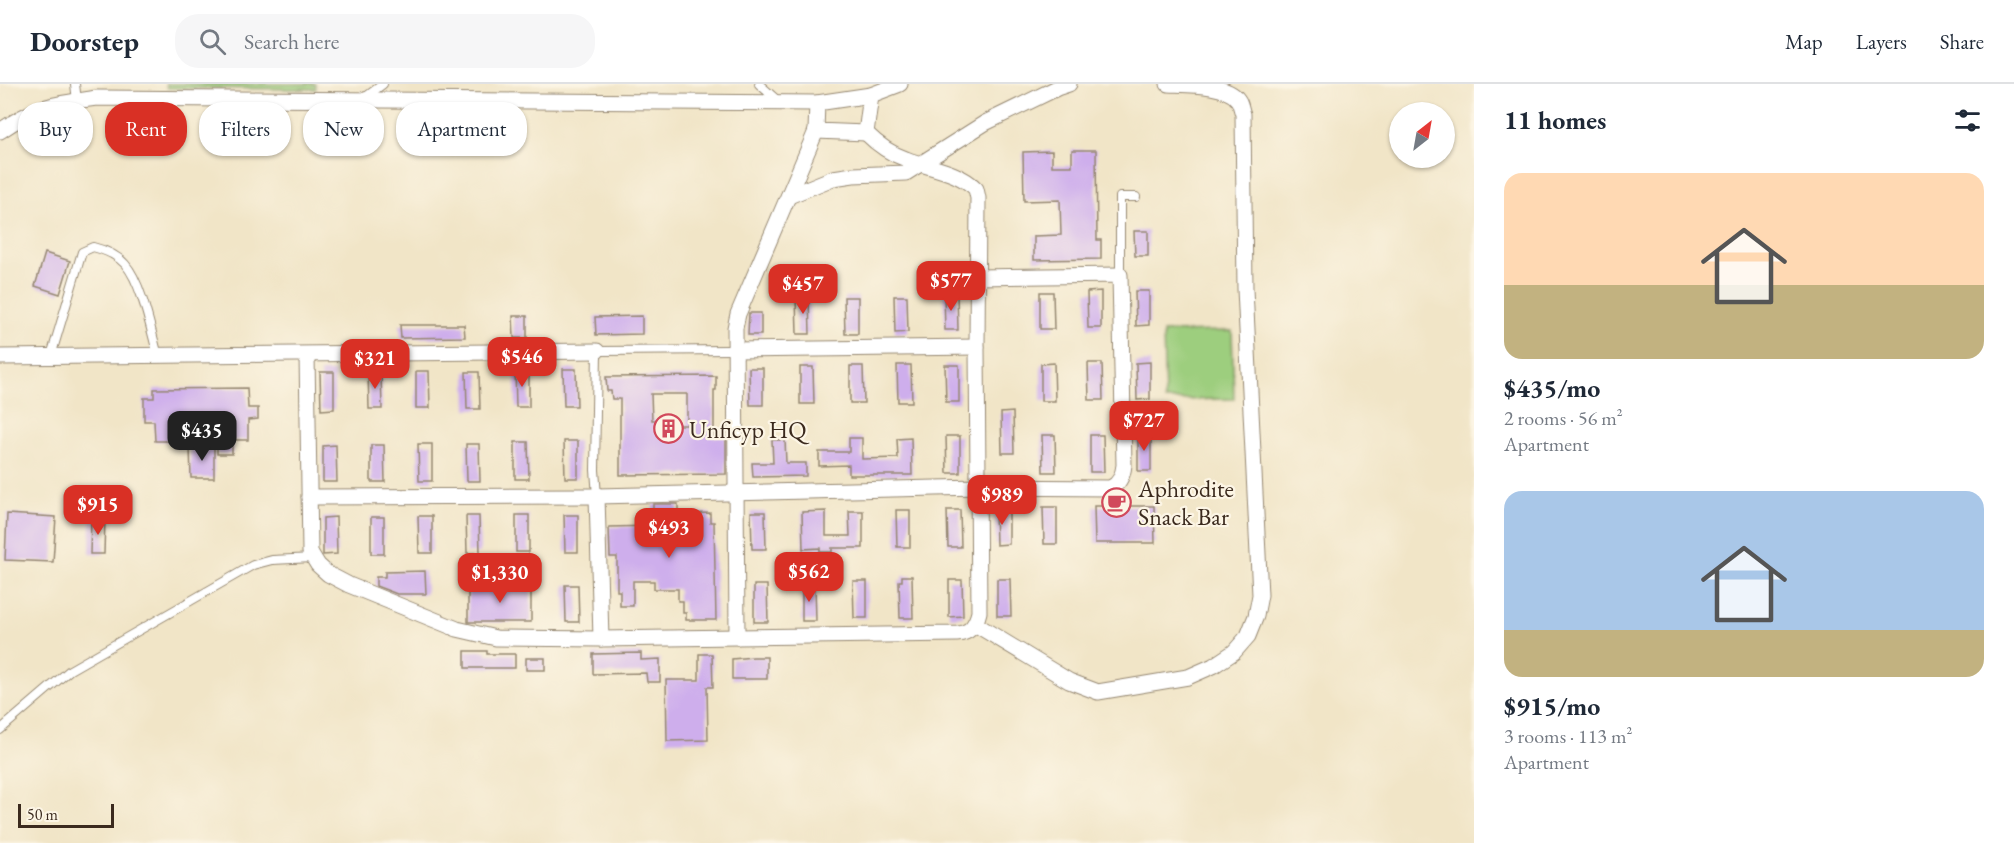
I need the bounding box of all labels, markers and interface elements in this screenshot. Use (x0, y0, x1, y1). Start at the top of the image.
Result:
search box (175, 14, 595, 68)
text: Doorstep (30, 23, 139, 59)
icon: search (196, 25, 229, 58)
text: Search here (244, 27, 339, 56)
text: Map (1785, 28, 1823, 55)
text: Layers (1856, 28, 1907, 55)
text: Share (1940, 28, 1984, 55)
chip: Buy (18, 102, 93, 156)
chip: Rent (105, 102, 187, 156)
chip: Filters (199, 102, 291, 156)
chip: New (303, 102, 384, 156)
chip: Apartment (396, 102, 527, 156)
north arrow (1389, 102, 1455, 168)
map controls (1389, 102, 1455, 168)
text: 11 homes (1504, 103, 1606, 137)
icon: filters (1951, 104, 1984, 137)
icon: home (1690, 212, 1798, 320)
pin: $577 (915, 261, 987, 312)
pin: $457 (767, 264, 839, 315)
text: $577 (931, 267, 971, 293)
text: $457 (783, 270, 823, 296)
pin: $546 (486, 337, 558, 388)
pin: $321 (339, 339, 411, 390)
text: $546 (502, 343, 542, 369)
text: $321 (355, 345, 395, 371)
text: $435/mo (1504, 371, 1600, 405)
pin: $727 (1108, 401, 1180, 452)
text: 2 rooms · 56 m² (1504, 405, 1623, 431)
text: $727 (1124, 407, 1164, 433)
pin: $435 (166, 411, 238, 462)
building icon: Unficyp HQ (652, 413, 684, 445)
place label: Unficyp HQ (689, 414, 810, 445)
text: $435 (182, 417, 222, 443)
text: Apartment (1504, 431, 1589, 457)
place label: Aphrodite Snack Bar (1137, 473, 1234, 532)
pin: $989 (966, 475, 1038, 526)
text: $989 (982, 481, 1022, 507)
pin: $915 (62, 485, 134, 536)
cafe icon: Aphrodite Snack Bar (1101, 486, 1133, 518)
text: $915 (78, 491, 118, 517)
pin: $493 (633, 508, 705, 559)
text: $493 (649, 514, 689, 540)
icon: home (1690, 530, 1798, 638)
pin: $562 (773, 552, 845, 603)
pin: $1,330 (451, 553, 549, 604)
text: $562 (789, 558, 829, 584)
text: $1,330 (472, 559, 528, 585)
text: $915/mo (1504, 689, 1600, 723)
text: 3 rooms · 113 m² (1504, 723, 1632, 749)
text: Apartment (1504, 749, 1589, 775)
scale bar (18, 801, 114, 828)
text: 50 m (27, 804, 58, 825)

